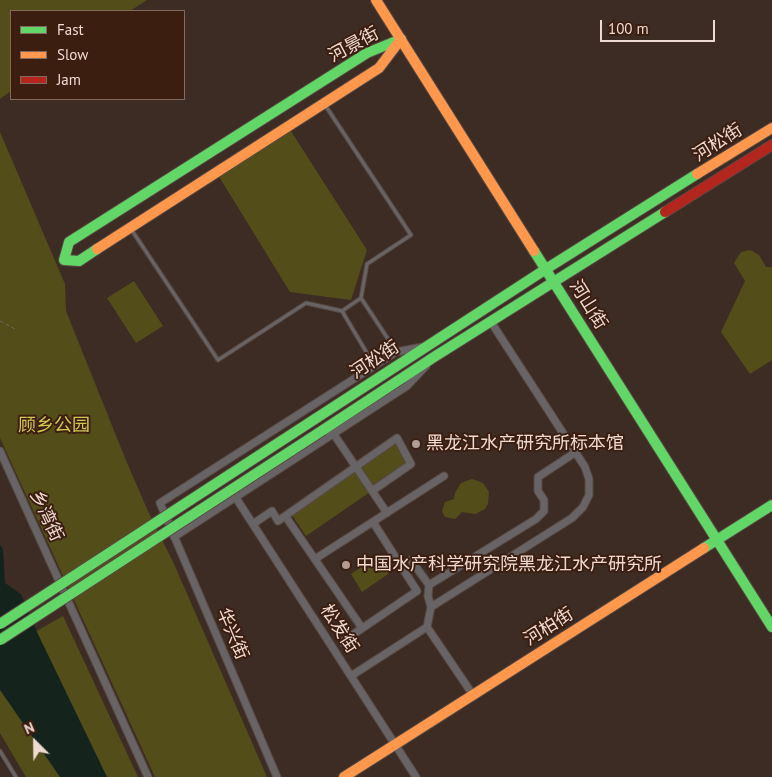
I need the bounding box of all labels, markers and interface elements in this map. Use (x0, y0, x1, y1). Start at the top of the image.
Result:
legend (10, 10, 185, 100)
scale bar (602, 10, 717, 42)
text: 100 m (608, 19, 649, 38)
text: Fast (57, 20, 84, 39)
street label: 河景街 (325, 23, 383, 67)
text: Slow (57, 45, 88, 64)
text: Jam (57, 70, 81, 89)
street label: 河松街 (689, 120, 747, 166)
street label: 河山街 (565, 276, 611, 334)
street label: 河松街 (346, 336, 404, 384)
park label: 顾乡公园 (18, 415, 90, 437)
place label: 黑龙江水产研究所标本馆 (426, 433, 624, 455)
marker: 黑龙江水产研究所标本馆 (410, 438, 422, 450)
street label: 乡湾街 (25, 487, 67, 545)
place label: 中国水产科学研究院黑龙江水产研究所 (356, 554, 662, 576)
marker: 中国水产科学研究院黑龙江水产研究所 (340, 559, 352, 571)
street label: 松发街 (315, 600, 363, 658)
street label: 河柏街 (520, 604, 578, 650)
street label: 华兴街 (212, 605, 252, 663)
north arrow (10, 717, 60, 767)
text: N (21, 718, 37, 738)

